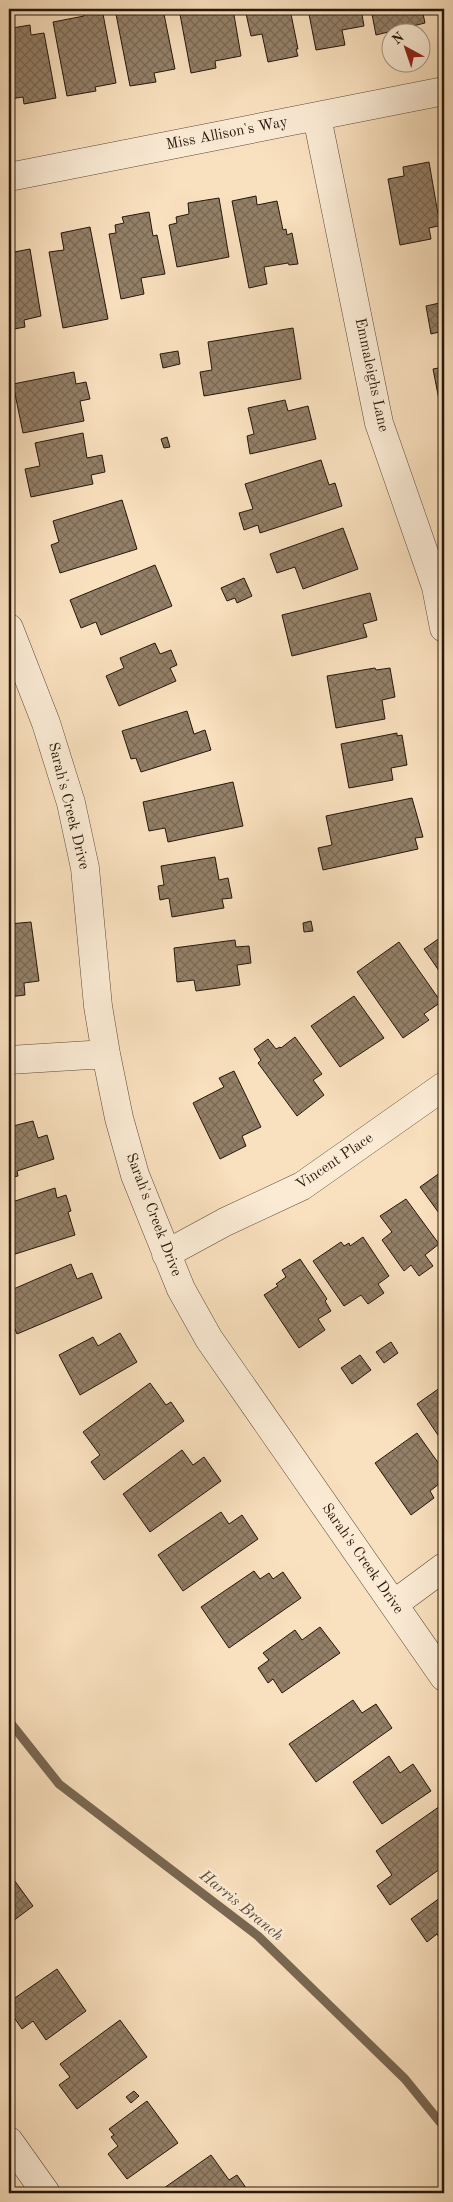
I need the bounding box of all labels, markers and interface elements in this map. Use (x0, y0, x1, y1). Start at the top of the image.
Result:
north arrow (380, 22, 430, 72)
text: N (390, 30, 407, 48)
street label: Miss Allison's Way (165, 115, 289, 153)
street label: Emmaleighs Lane (352, 317, 390, 433)
street label: Sarah's Creek Drive (45, 741, 91, 871)
street label: Vincent Place (294, 1131, 376, 1193)
street label: Sarah's Creek Drive (123, 1151, 183, 1279)
street label: Sarah's Creek Drive (318, 1501, 406, 1617)
water label: Harris Branch (195, 1867, 286, 1944)

